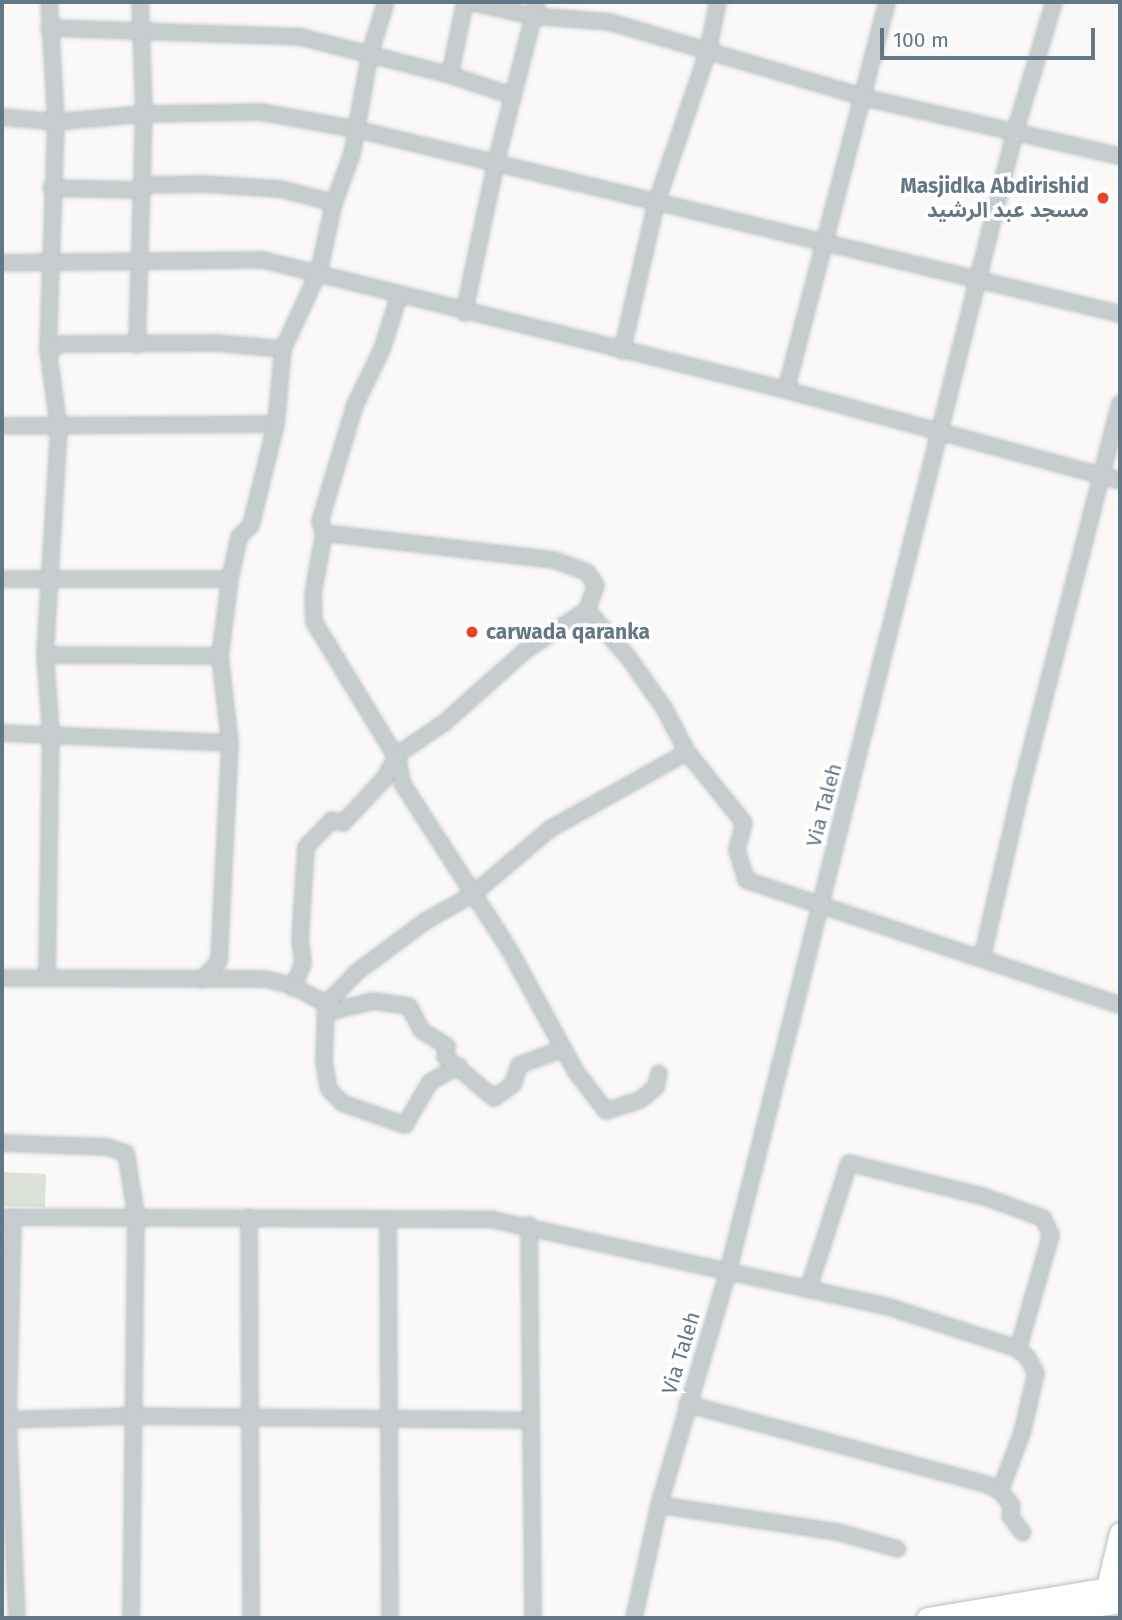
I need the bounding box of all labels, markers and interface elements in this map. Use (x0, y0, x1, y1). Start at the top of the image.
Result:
scale bar (884, 14, 1099, 58)
text: 100 m (893, 27, 949, 53)
place label: Masjidka Abdirishid مسجد عبد الرشيد (900, 173, 1089, 223)
marker: Masjidka Abdirishid مسجد عبد الرشيد (1095, 190, 1111, 206)
place label: carwada qaranka (486, 619, 650, 645)
marker: carwada qaranka (464, 624, 480, 640)
street label: Via Taleh (801, 760, 847, 850)
street label: Via Taleh (656, 1308, 706, 1398)

